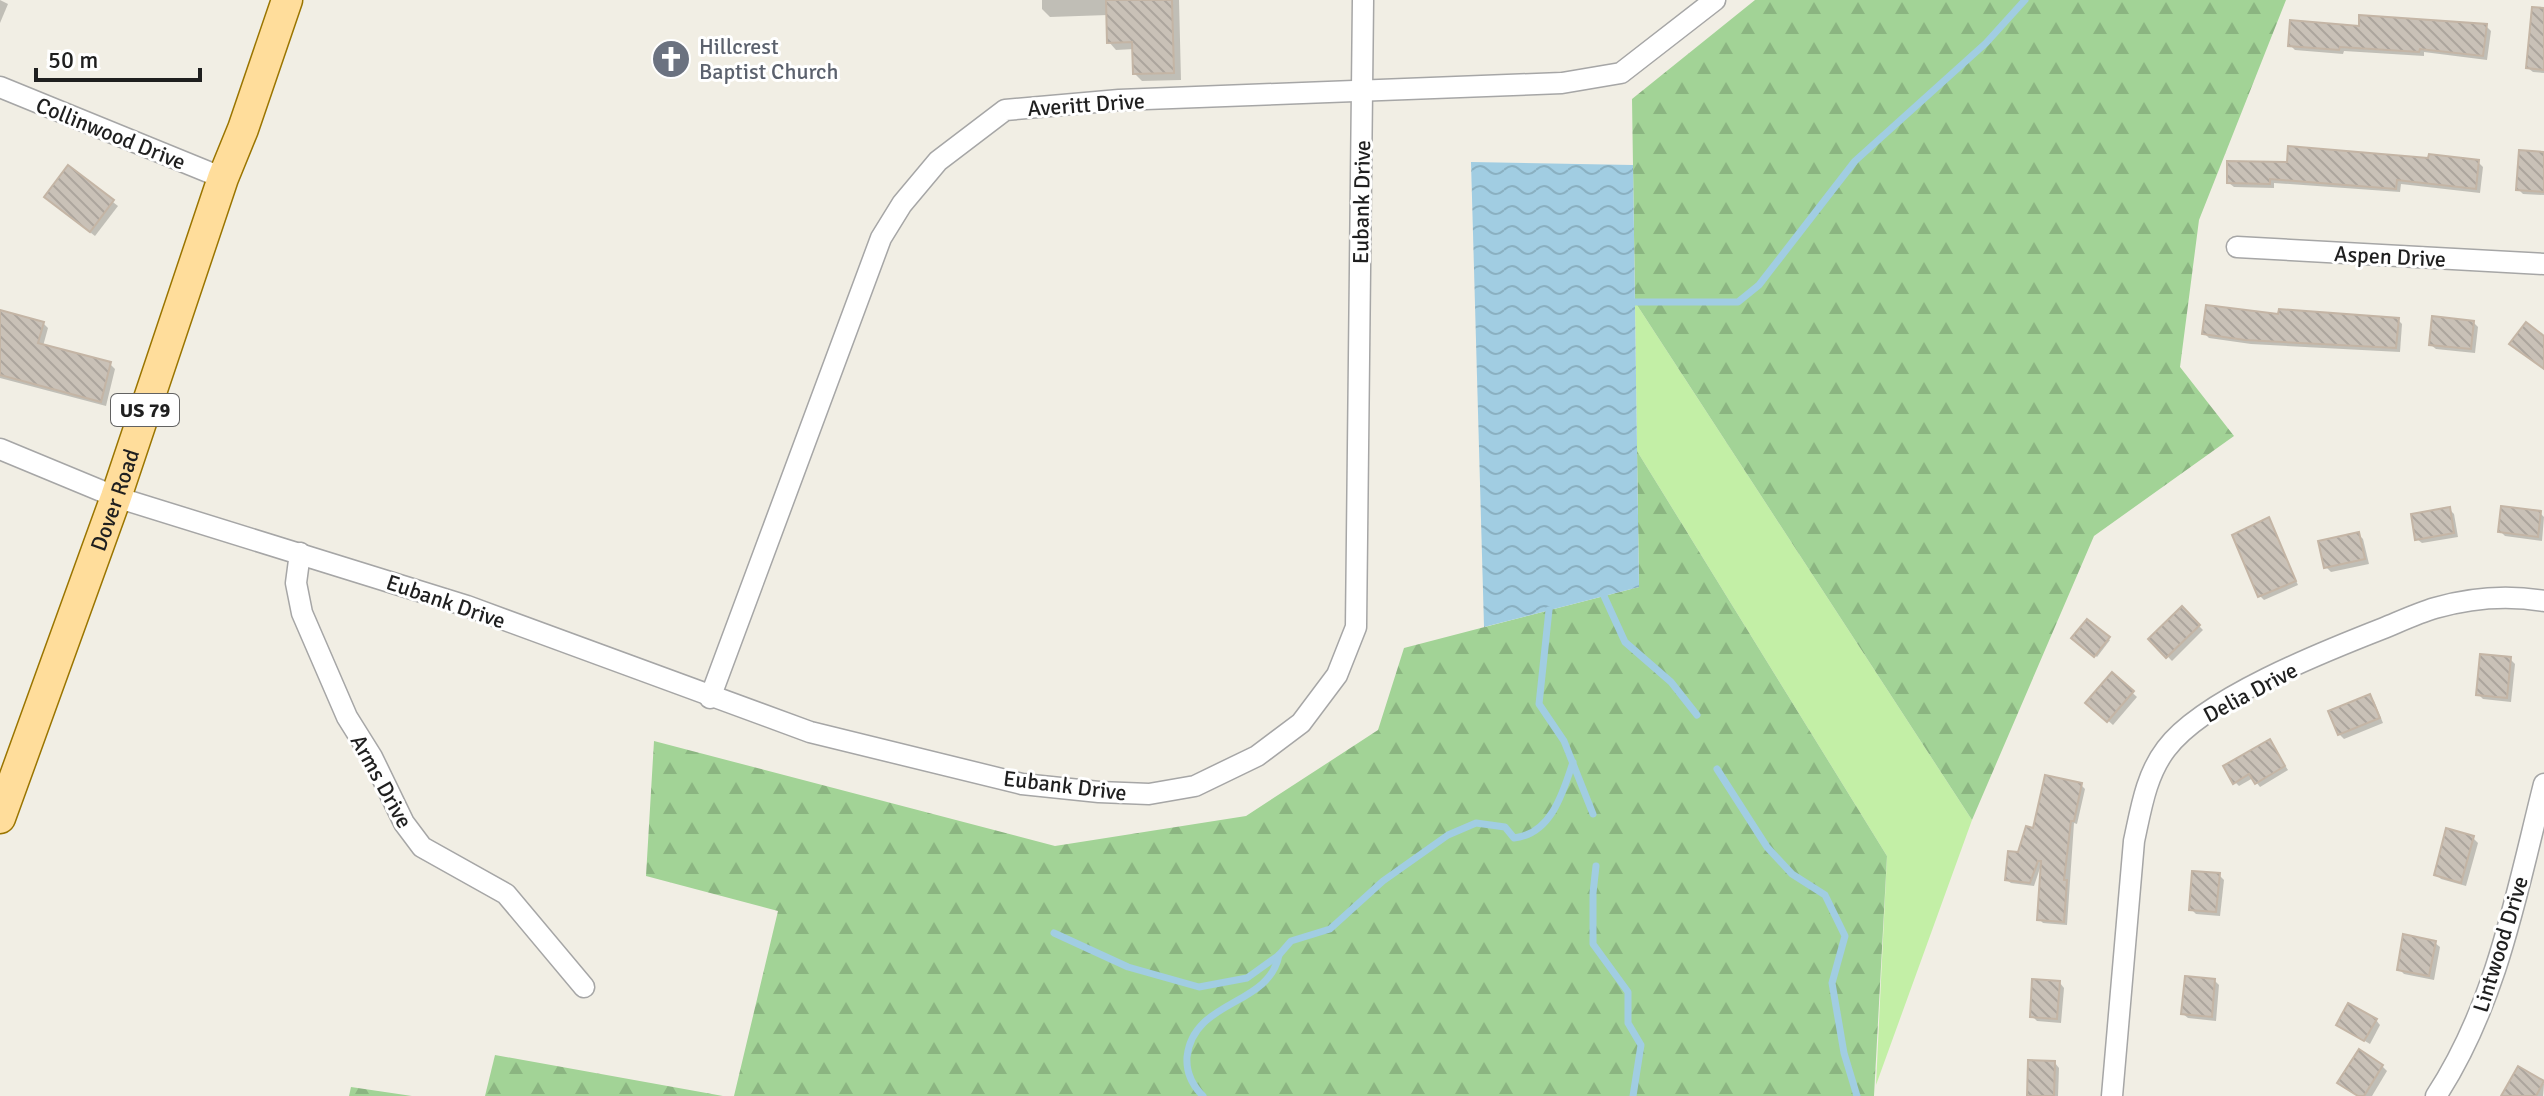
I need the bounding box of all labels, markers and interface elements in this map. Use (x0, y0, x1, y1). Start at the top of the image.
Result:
scale bar (36, 32, 200, 82)
place label: Hillcrest Baptist Church (699, 33, 838, 85)
church icon: Hillcrest Baptist Church (650, 38, 692, 80)
text: 50 m (48, 45, 98, 75)
street label: Averitt Drive (1026, 87, 1146, 122)
street label: Collinwood Drive (32, 91, 190, 176)
street label: Eubank Drive (1347, 140, 1376, 264)
street label: Aspen Drive (2333, 240, 2447, 273)
road number: US 79 (111, 394, 179, 426)
street label: Dover Road (85, 446, 145, 555)
street label: Eubank Drive (383, 569, 509, 634)
street label: Delia Drive (2199, 656, 2302, 728)
street label: Arms Drive (345, 730, 418, 833)
street label: Eubank Drive (1002, 765, 1128, 806)
street label: Lintwood Drive (2467, 873, 2534, 1016)

